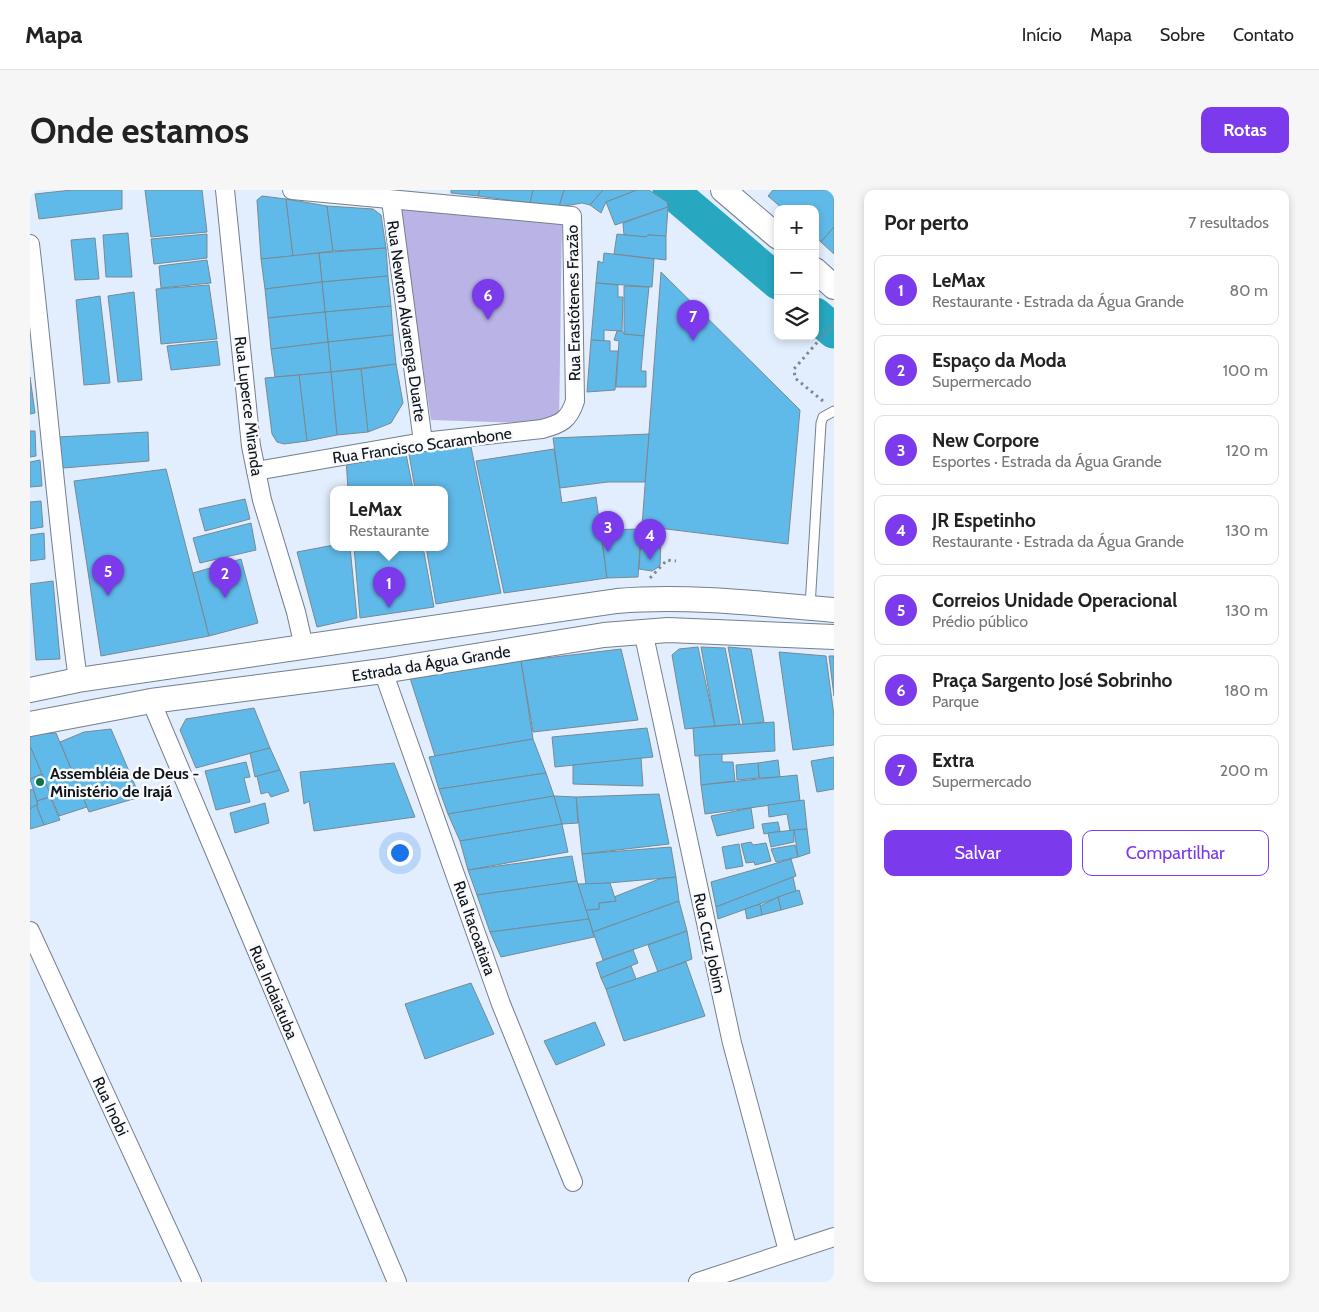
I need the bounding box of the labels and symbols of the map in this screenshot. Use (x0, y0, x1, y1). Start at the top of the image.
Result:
street label: Rua Newton Alvarenga Duarte (383, 219, 430, 423)
street label: Rua Erastótenes Frazão (563, 225, 584, 381)
pin: 6 (472, 279, 504, 320)
pin: 7 (677, 300, 709, 341)
street label: Rua Luperce Miranda (231, 335, 267, 477)
street label: Rua Francisco Scarambone (331, 423, 513, 467)
pin: 3 (592, 511, 624, 552)
pin: 4 (634, 519, 666, 560)
pin: 5 (92, 555, 124, 596)
pin: 2 (209, 557, 241, 598)
pin: 1 (373, 567, 405, 608)
street label: Estrada da Água Grande (350, 642, 512, 685)
place label: Assembléia de Deus - Ministério de Irajá (50, 764, 199, 801)
marker: Assembléia de Deus - Ministério de Irajá (34, 776, 46, 788)
your location (387, 840, 413, 866)
street label: Rua Itacoatiara (449, 878, 500, 978)
street label: Rua Cruz Jobim (690, 891, 729, 995)
street label: Rua Indaiatuba (245, 943, 302, 1042)
street label: Rua Inobi (89, 1074, 132, 1139)

